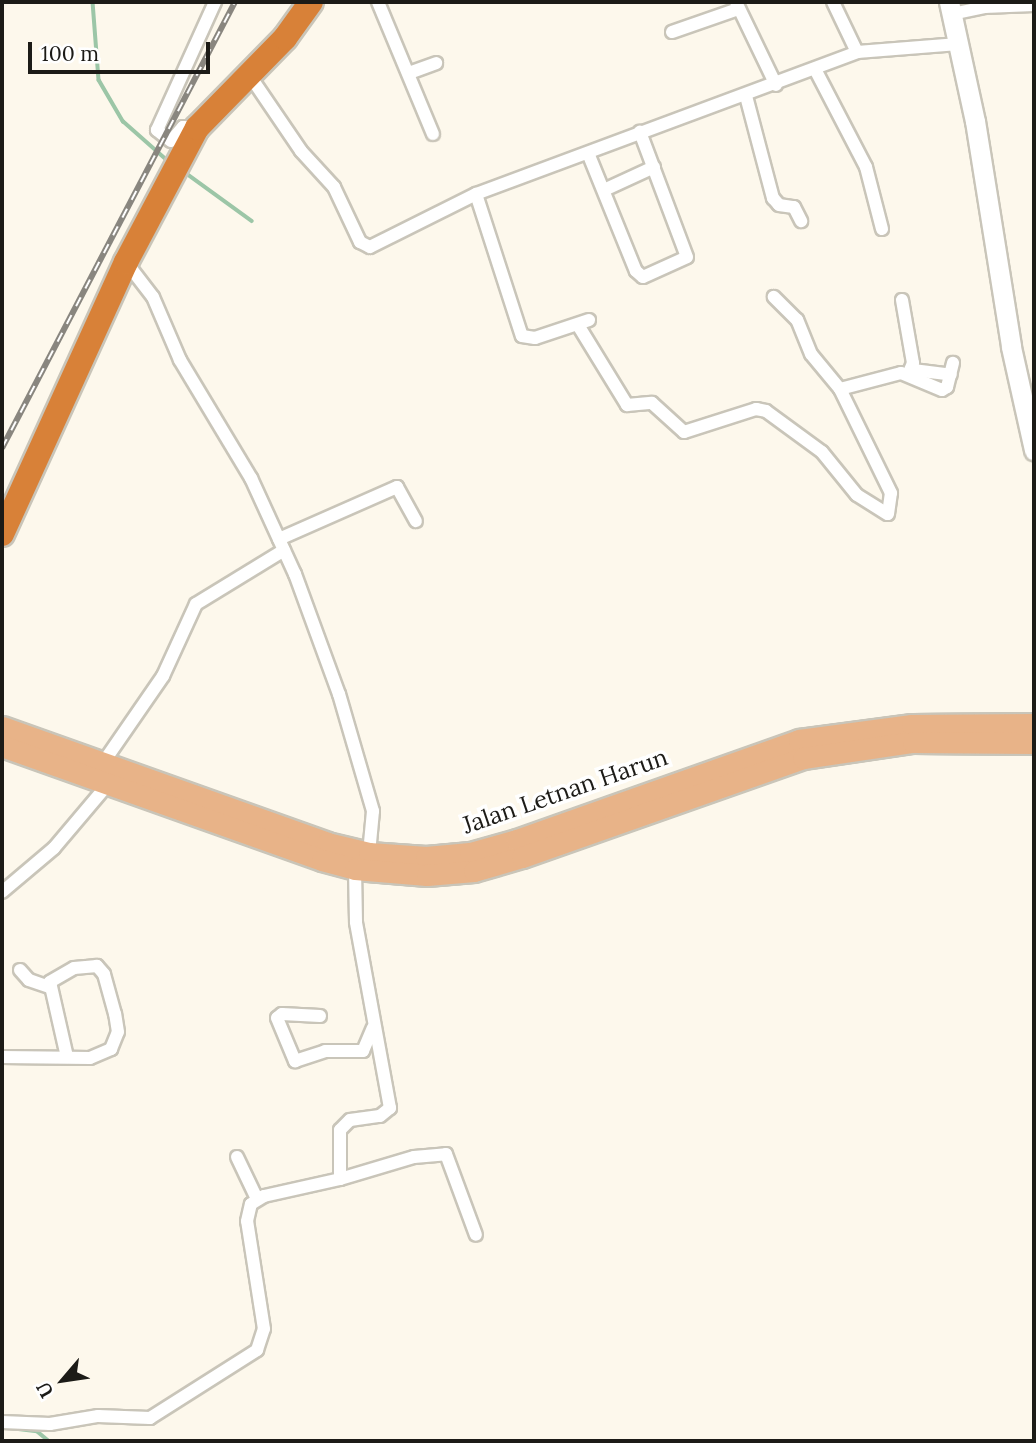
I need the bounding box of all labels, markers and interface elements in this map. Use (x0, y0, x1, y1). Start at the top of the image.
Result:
scale bar (32, 28, 214, 72)
text: 100 m (41, 40, 99, 67)
street label: Jalan Letnan Harun (459, 742, 671, 840)
north arrow (28, 1345, 98, 1415)
text: U (31, 1378, 59, 1402)

